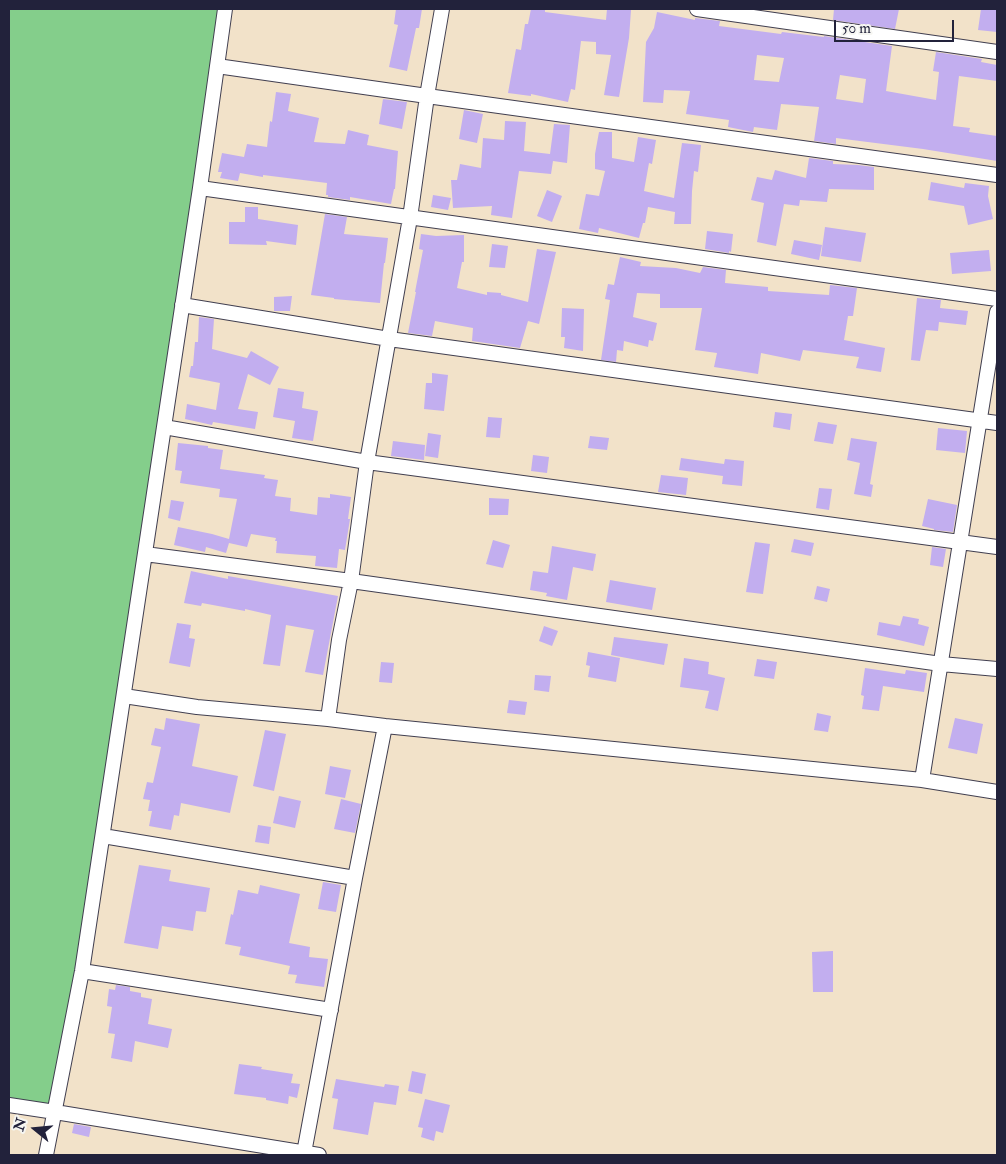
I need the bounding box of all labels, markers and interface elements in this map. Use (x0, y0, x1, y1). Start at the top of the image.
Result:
scale bar (836, 10, 956, 42)
text: 50 m (842, 19, 871, 38)
north arrow (10, 1104, 60, 1154)
text: N (10, 1116, 30, 1133)

